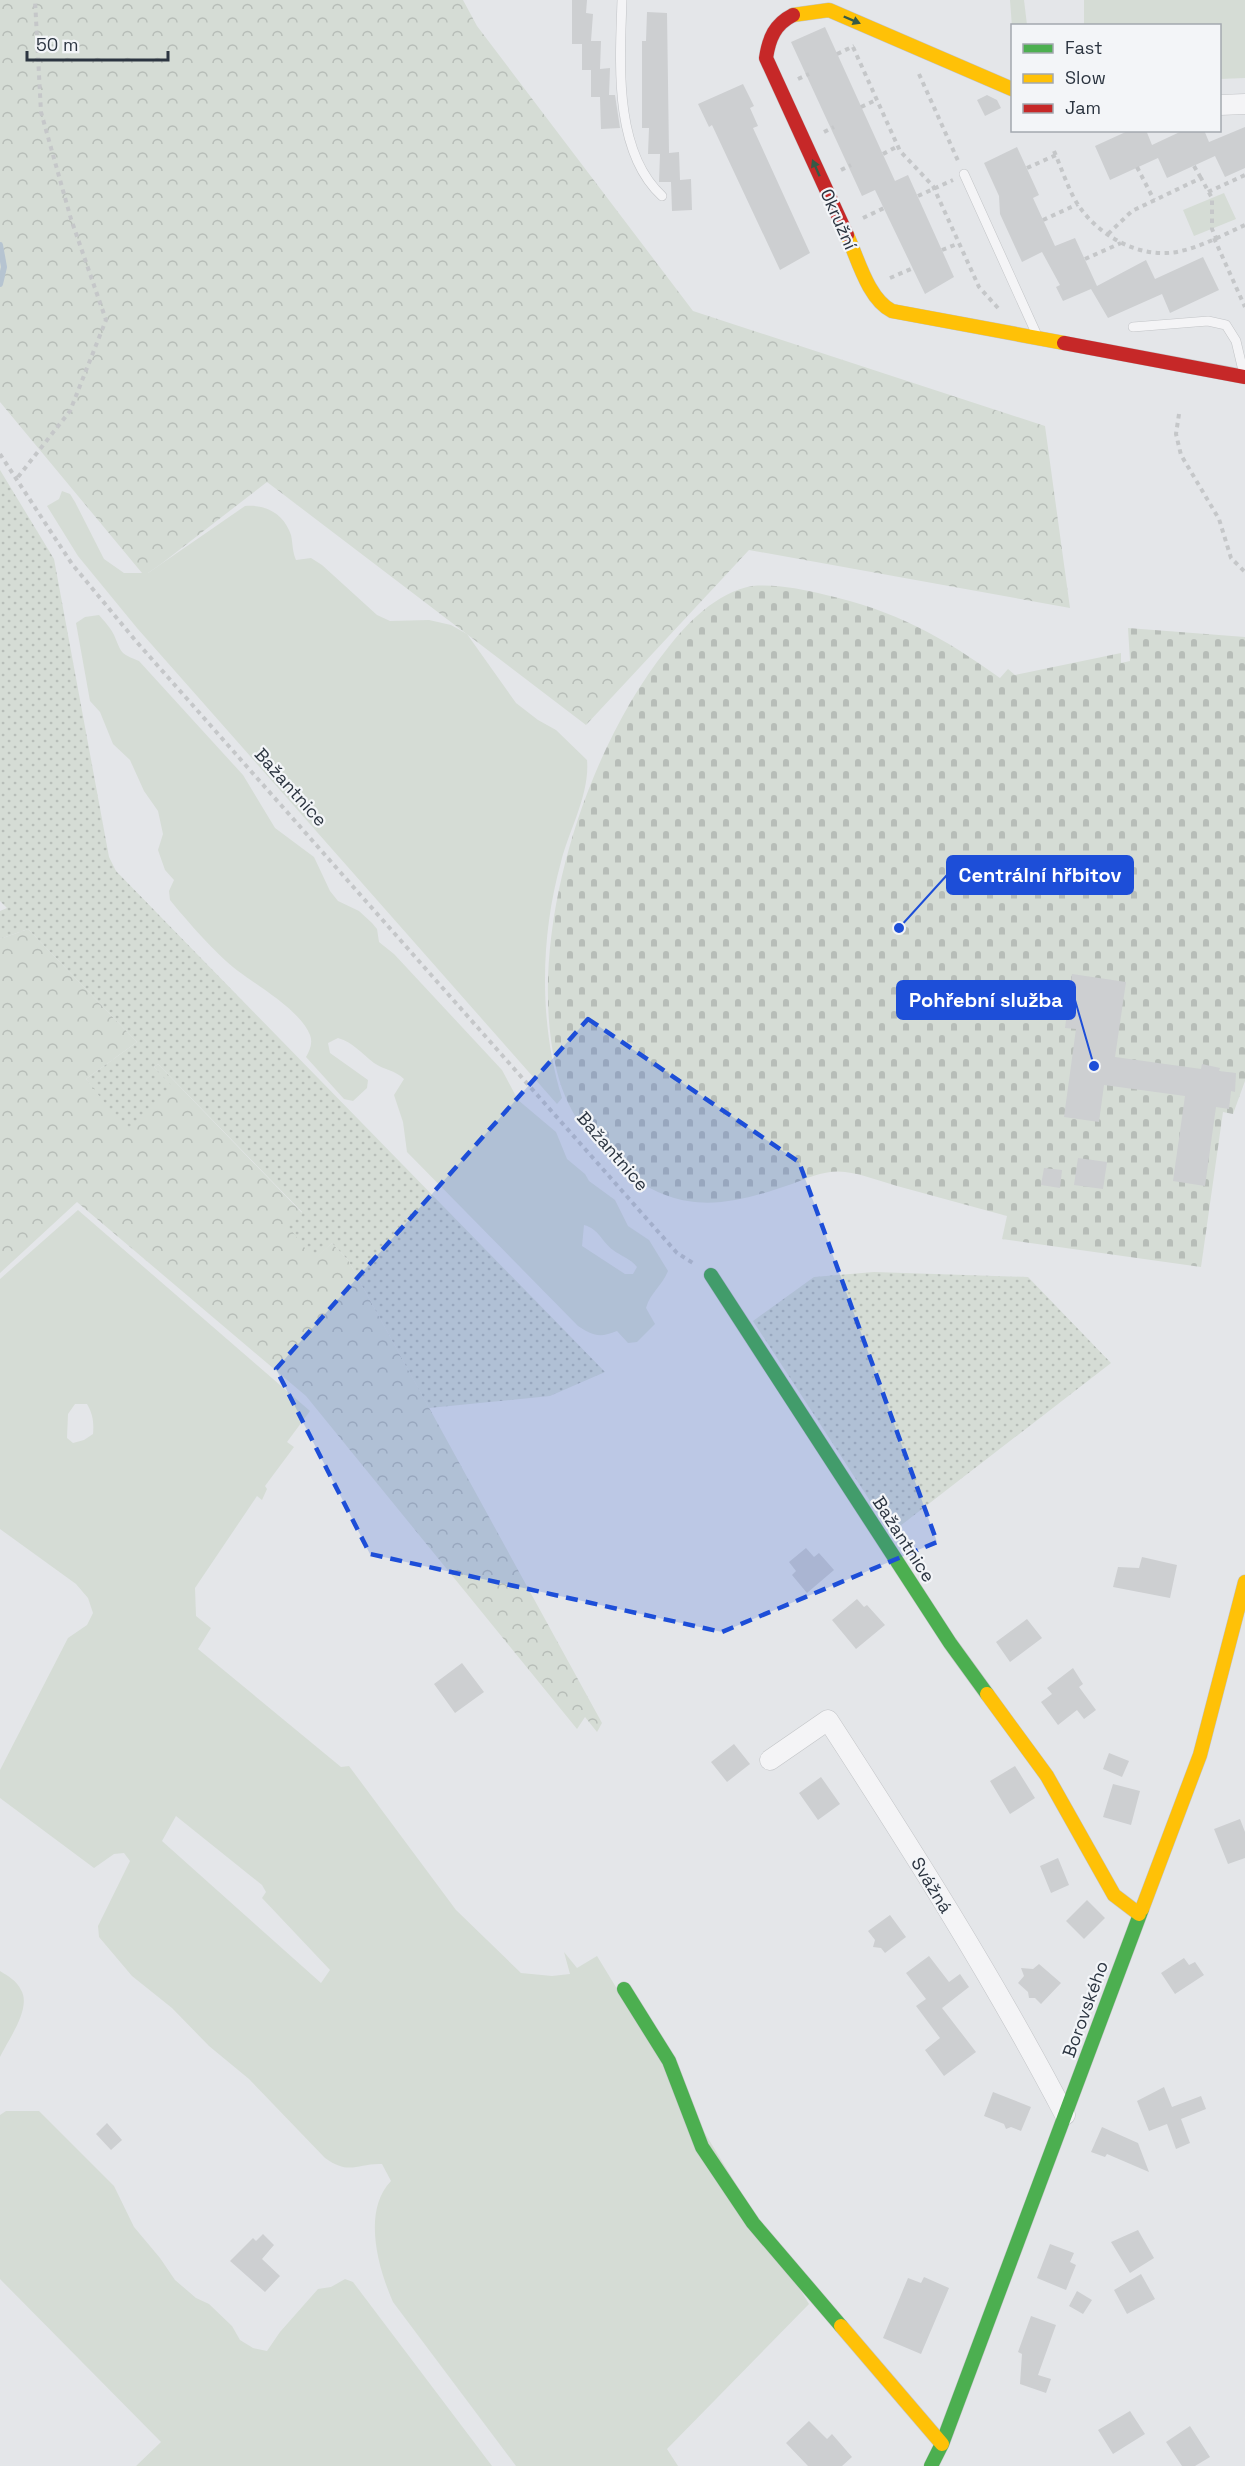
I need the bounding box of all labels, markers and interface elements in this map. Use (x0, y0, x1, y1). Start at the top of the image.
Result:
one-way arrow (843, 15, 861, 25)
scale bar (27, 24, 168, 62)
legend (1011, 24, 1221, 132)
text: 50 m (36, 33, 78, 56)
text: Fast (1065, 36, 1102, 59)
text: Slow (1065, 66, 1106, 89)
text: Jam (1065, 96, 1101, 119)
one-way arrow (812, 160, 821, 177)
street label: Okružní (815, 185, 863, 254)
street label: Bažantnice (250, 743, 332, 831)
callout: Centrální hřbitov (947, 856, 1133, 894)
text: Centrální hřbitov (959, 862, 1121, 888)
callout: Pohřební služba (897, 981, 1075, 1019)
text: Pohřební služba (909, 987, 1063, 1013)
street label: Bažantnice (572, 1107, 654, 1195)
street label: Bažantnice (868, 1492, 940, 1586)
street label: Svážná (906, 1853, 958, 1917)
street label: Borovského (1057, 1958, 1113, 2060)

